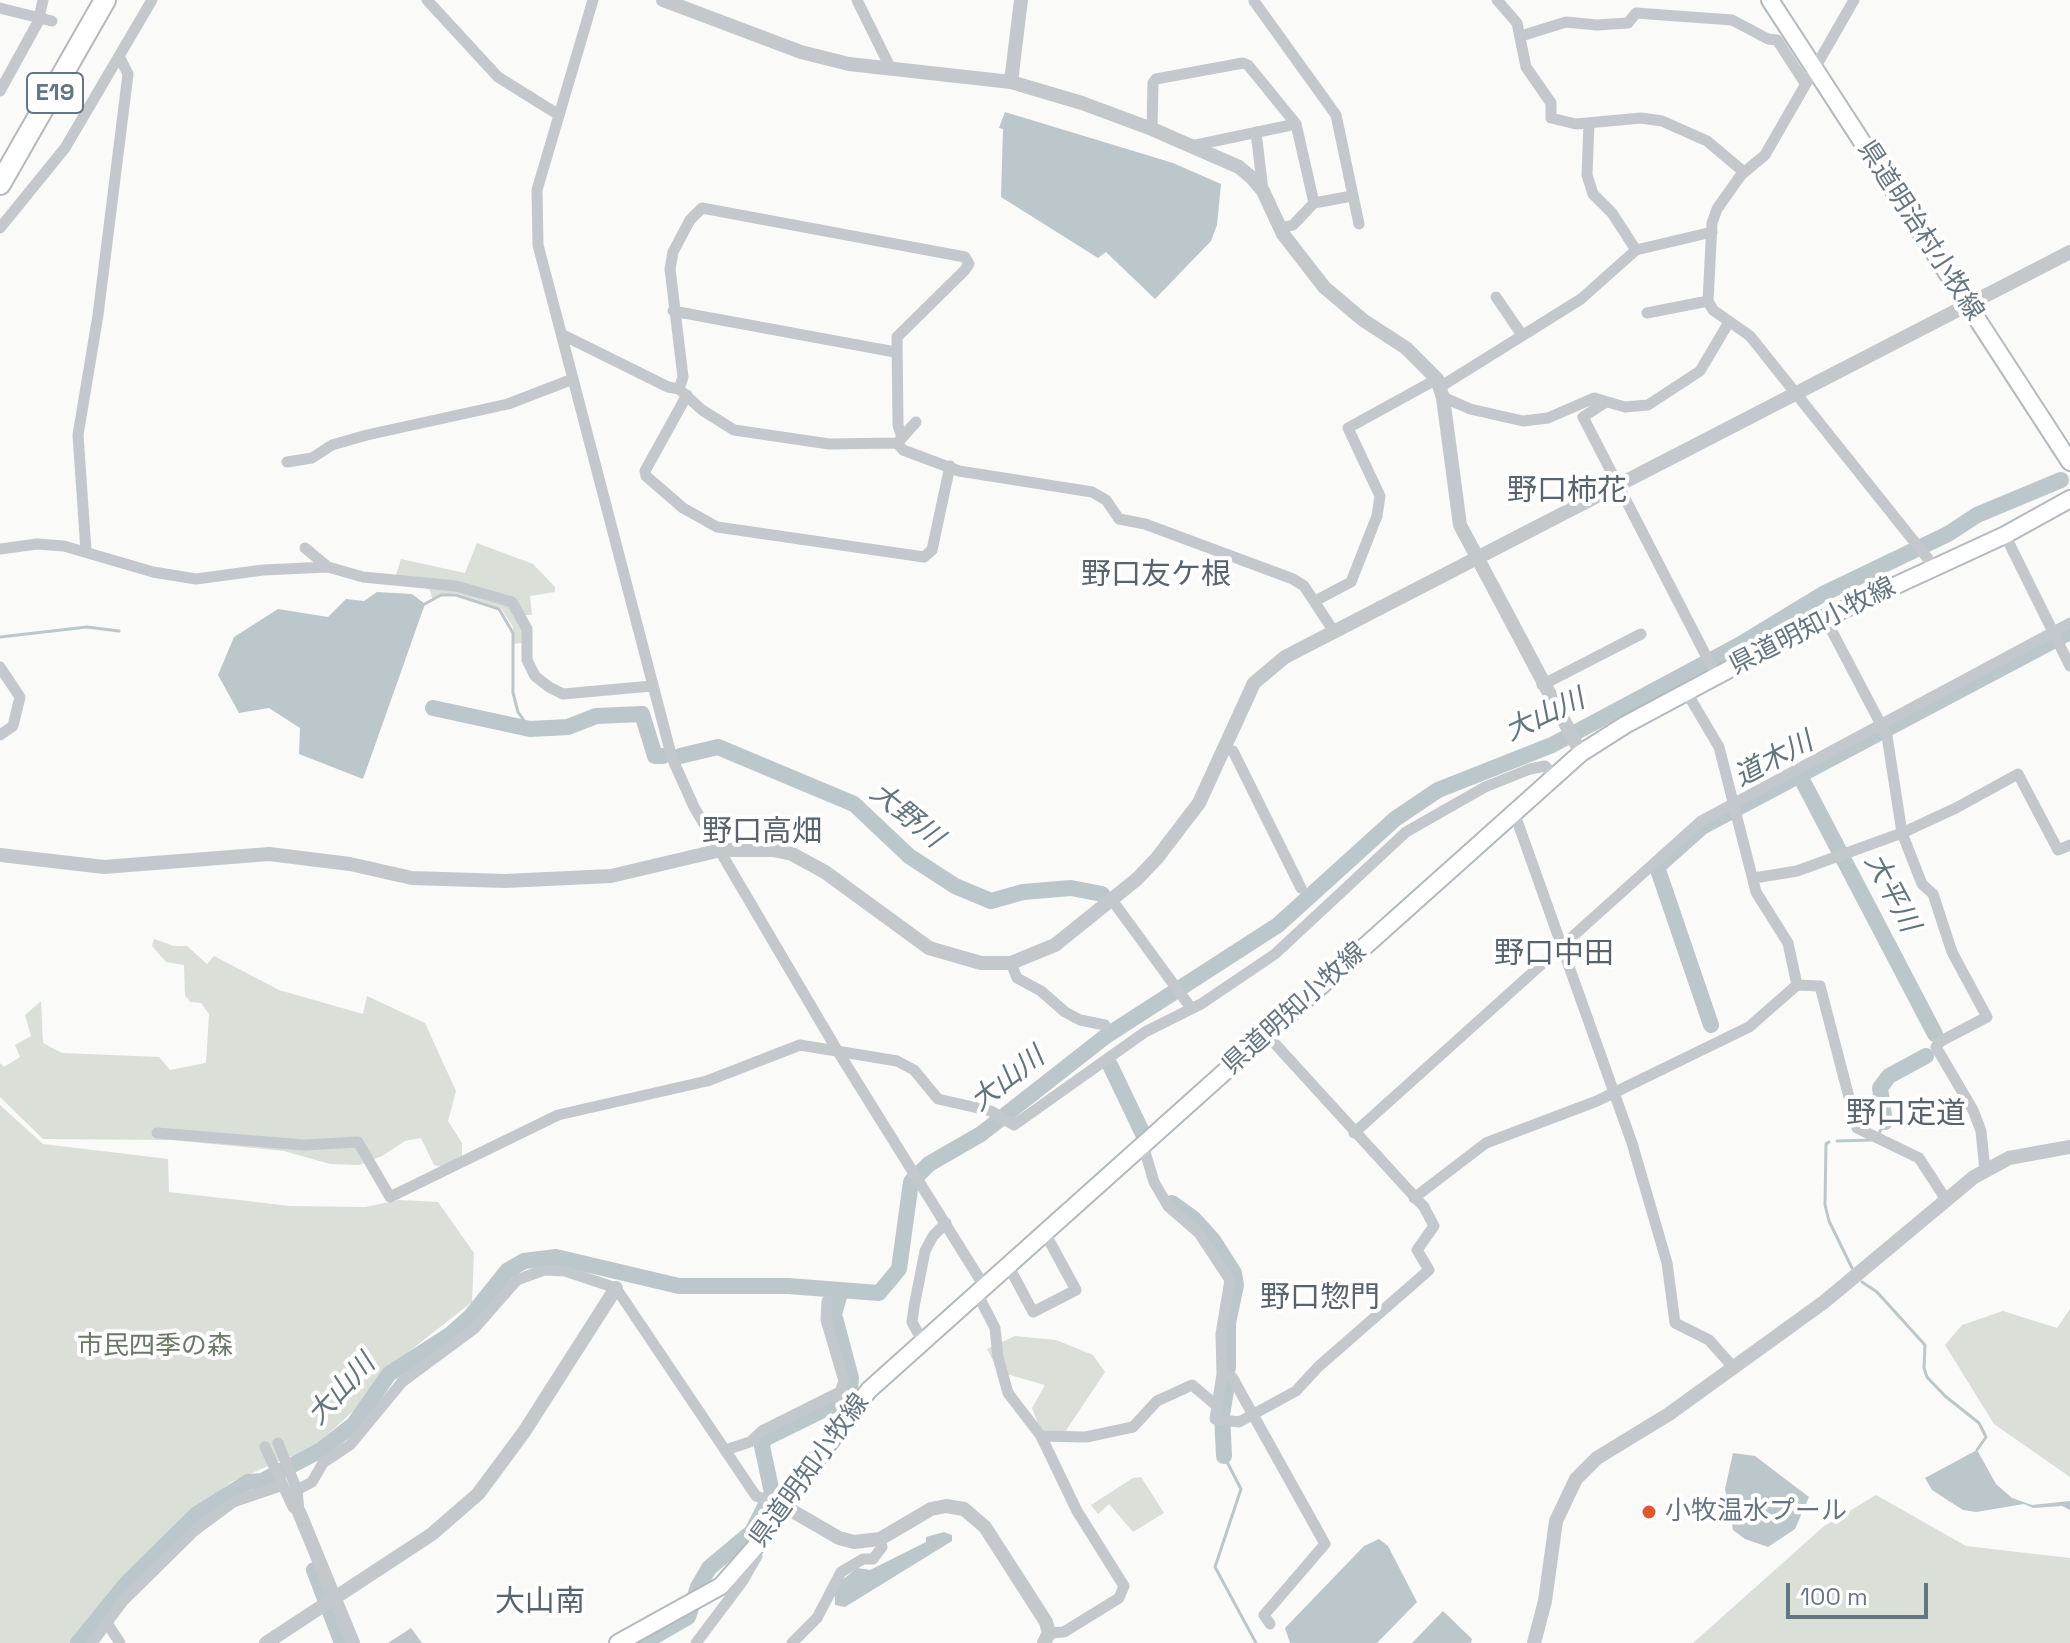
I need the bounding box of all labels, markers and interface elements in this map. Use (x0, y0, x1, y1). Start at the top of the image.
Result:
road number: E19 (27, 73, 83, 113)
street label: 県道明治村小牧線 (1850, 135, 1990, 327)
district label: 野口柿花 (1507, 474, 1627, 510)
district label: 野口友ケ根 (1081, 558, 1231, 594)
street label: 県道明知小牧線 (1725, 572, 1901, 682)
water label: 大山川 (1500, 683, 1590, 749)
water label: 道木川 (1729, 725, 1819, 795)
water label: 大野川 (863, 777, 949, 855)
district label: 野口高畑 (702, 815, 822, 851)
water label: 大平川 (1856, 848, 1926, 938)
street label: 県道明知小牧線 (1217, 937, 1373, 1081)
district label: 野口中田 (1494, 937, 1614, 973)
water label: 大山川 (965, 1041, 1051, 1119)
district label: 野口定道 (1846, 1097, 1966, 1133)
district label: 野口惣門 (1260, 1281, 1380, 1317)
park label: 市民四季の森 (77, 1331, 233, 1363)
water label: 大山川 (301, 1348, 383, 1432)
street label: 県道明知小牧線 (744, 1388, 876, 1554)
place label: 小牧温水プール (1665, 1496, 1847, 1528)
marker: 小牧温水プール (1640, 1503, 1658, 1521)
scale bar (1790, 1567, 1932, 1617)
text: 100 m (1800, 1581, 1868, 1612)
district label: 大山南 (495, 1585, 585, 1621)

